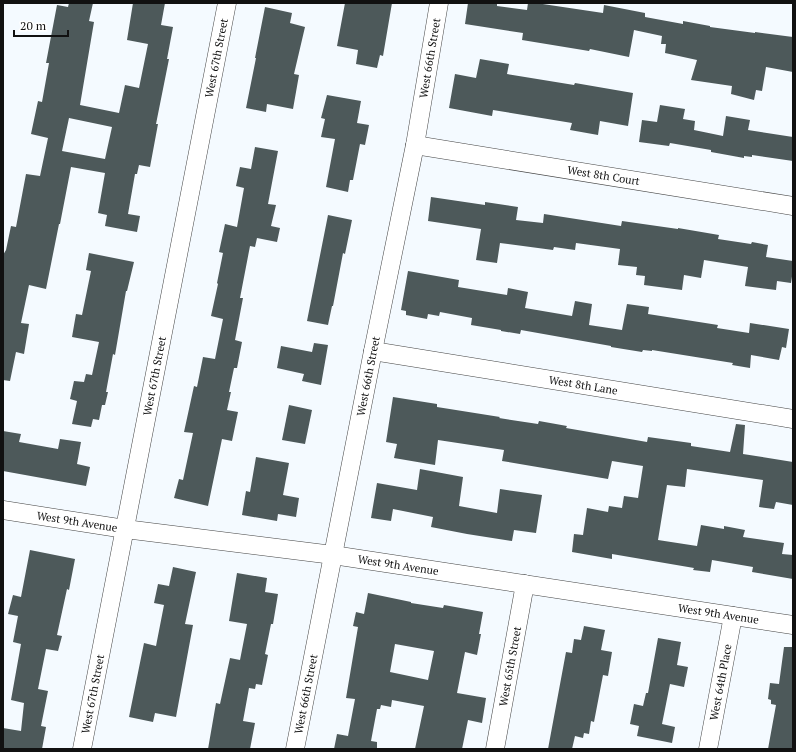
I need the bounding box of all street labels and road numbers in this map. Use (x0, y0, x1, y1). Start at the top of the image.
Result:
street label: West 67th Street (202, 17, 231, 99)
street label: West 66th Street (416, 17, 443, 99)
street label: West 8th Court (566, 163, 641, 188)
street label: West 67th Street (140, 335, 169, 417)
street label: West 66th Street (353, 335, 383, 417)
street label: West 8th Lane (548, 373, 619, 398)
street label: West 9th Avenue (36, 508, 119, 535)
street label: West 9th Avenue (357, 552, 440, 578)
street label: West 9th Avenue (677, 601, 760, 627)
street label: West 65th Street (496, 625, 524, 707)
street label: West 64th Place (707, 642, 735, 722)
street label: West 67th Street (78, 653, 107, 735)
street label: West 66th Street (291, 653, 320, 735)

